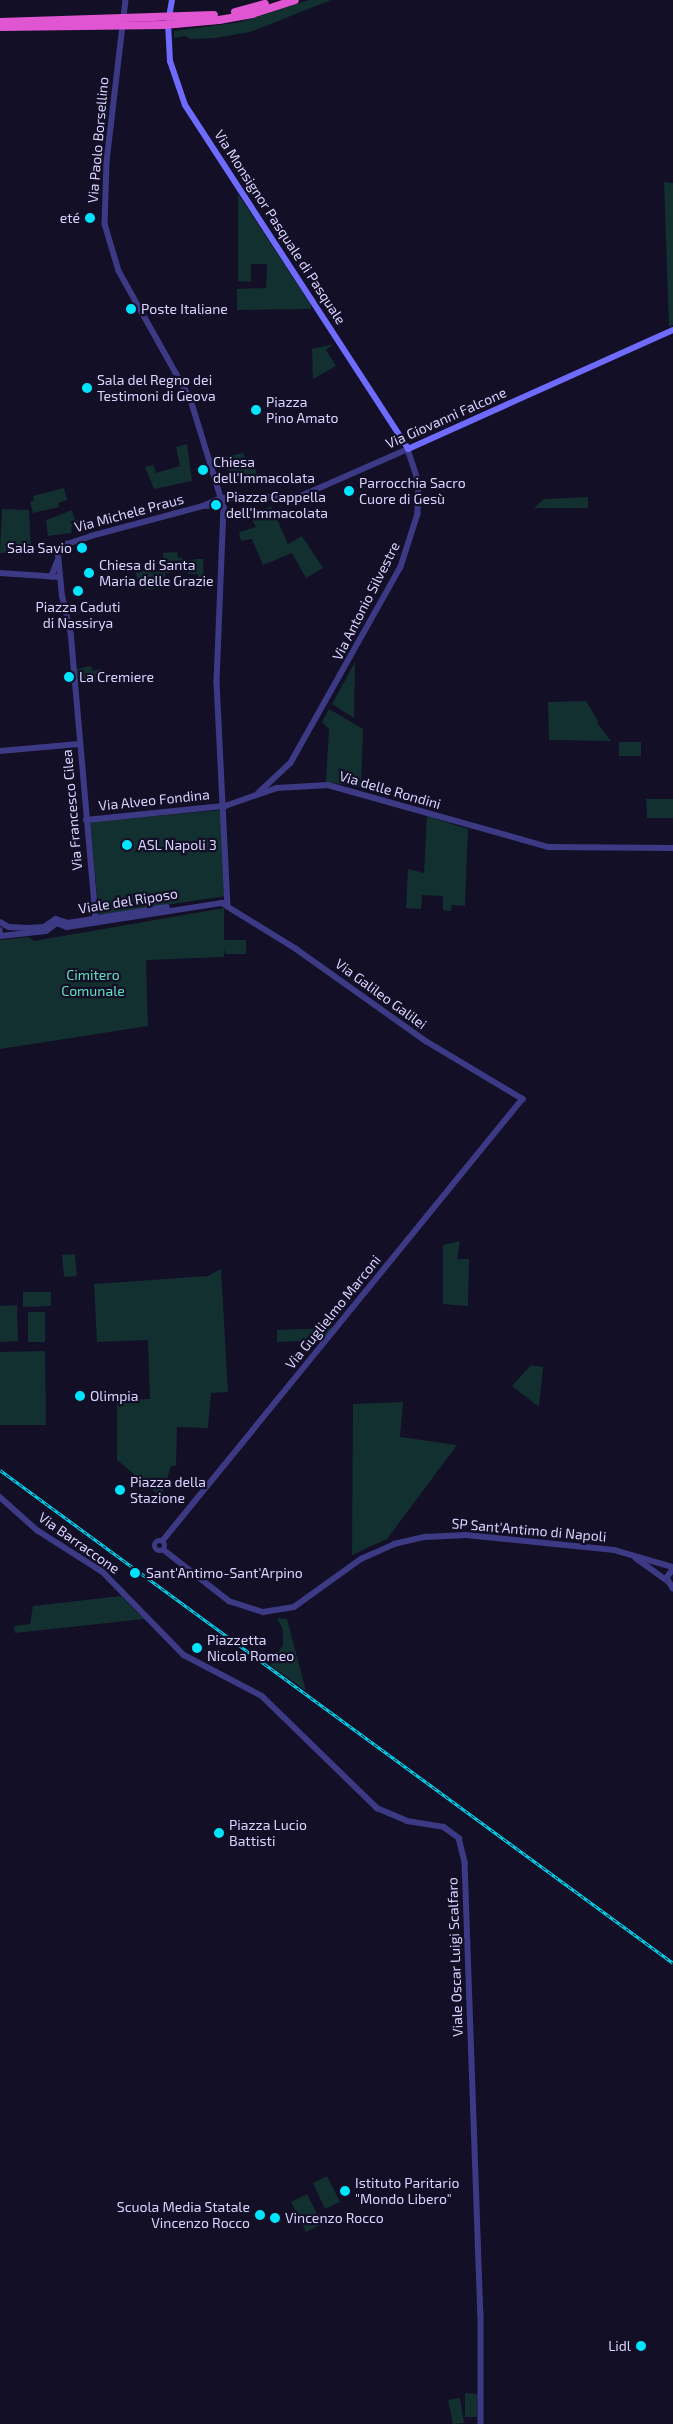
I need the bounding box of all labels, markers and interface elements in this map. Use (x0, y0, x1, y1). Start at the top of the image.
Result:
street label: Via Paolo Borsellino (84, 76, 112, 204)
street label: Via Monsignor Pasquale di Pasquale (211, 126, 349, 328)
place label: eté (60, 210, 80, 226)
marker: eté (84, 212, 96, 224)
place label: Poste Italiane (141, 301, 228, 317)
marker: Poste Italiane (125, 303, 137, 315)
place label: Sala del Regno dei Testimoni di Geova (97, 372, 216, 404)
marker: Sala del Regno dei Testimoni di Geova (81, 382, 93, 394)
street label: Via Giovanni Falcone (383, 384, 509, 452)
place label: Piazza Pino Amato (266, 394, 339, 427)
marker: Piazza Pino Amato (250, 404, 262, 416)
place label: Chiesa dell'Immacolata (213, 454, 315, 487)
marker: Chiesa dell'Immacolata (197, 464, 209, 476)
place label: Parrocchia Sacro Cuore di Gesù (359, 475, 466, 508)
marker: Parrocchia Sacro Cuore di Gesù (343, 485, 355, 497)
place label: Piazza Cappella dell'Immacolata (226, 489, 328, 522)
street label: Via Michele Praus (72, 490, 186, 536)
marker: Piazza Cappella dell'Immacolata (210, 499, 222, 511)
street label: Via Antonio Silvestre (329, 539, 403, 663)
place label: Sala Savio (7, 540, 72, 556)
marker: Sala Savio (76, 542, 88, 554)
place label: Chiesa di Santa Maria delle Grazie (99, 557, 214, 590)
marker: Chiesa di Santa Maria delle Grazie (83, 567, 95, 579)
marker: Piazza Caduti di Nassirya (72, 585, 84, 597)
place label: Piazza Caduti di Nassirya (36, 599, 120, 632)
place label: La Cremiere (79, 669, 154, 685)
marker: La Cremiere (63, 671, 75, 683)
street label: Via Francesco Cilea (58, 749, 86, 871)
street label: Via delle Rondini (337, 767, 443, 813)
street label: Via Alveo Fondina (97, 786, 211, 814)
place label: ASL Napoli 3 (138, 837, 217, 853)
marker: ASL Napoli 3 (120, 838, 134, 852)
street label: Viale del Riposo (77, 885, 179, 917)
street label: Via Galileo Galilei (332, 955, 430, 1033)
park label: Cimitero Comunale (61, 967, 125, 1000)
street label: Via Guglielmo Marconi (282, 1252, 384, 1372)
place label: Olimpia (90, 1388, 139, 1404)
marker: Olimpia (74, 1390, 86, 1402)
place label: Piazza della Stazione (130, 1474, 206, 1506)
marker: Piazza della Stazione (114, 1484, 126, 1496)
street label: Via Barraccone (35, 1509, 123, 1577)
street label: SP Sant'Antimo di Napoli (451, 1515, 607, 1545)
place label: Sant'Antimo-Sant'Arpino (146, 1565, 303, 1581)
marker: Sant'Antimo-Sant'Arpino (128, 1566, 142, 1580)
place label: Piazzetta Nicola Romeo (207, 1632, 294, 1664)
marker: Piazzetta Nicola Romeo (191, 1642, 203, 1654)
place label: Piazza Lucio Battisti (229, 1817, 307, 1850)
marker: Piazza Lucio Battisti (213, 1827, 225, 1839)
street label: Viale Oscar Luigi Scalfaro (444, 1877, 466, 2037)
place label: Istituto Paritario "Mondo Libero" (355, 2175, 459, 2208)
marker: Istituto Paritario "Mondo Libero" (339, 2185, 351, 2197)
place label: Scuola Media Statale Vincenzo Rocco (117, 2199, 250, 2232)
marker: Scuola Media Statale Vincenzo Rocco (254, 2209, 266, 2221)
place label: Vincenzo Rocco (285, 2210, 384, 2226)
marker: Vincenzo Rocco (269, 2212, 281, 2224)
place label: Lidl (608, 2338, 631, 2354)
marker: Lidl (635, 2340, 647, 2352)

